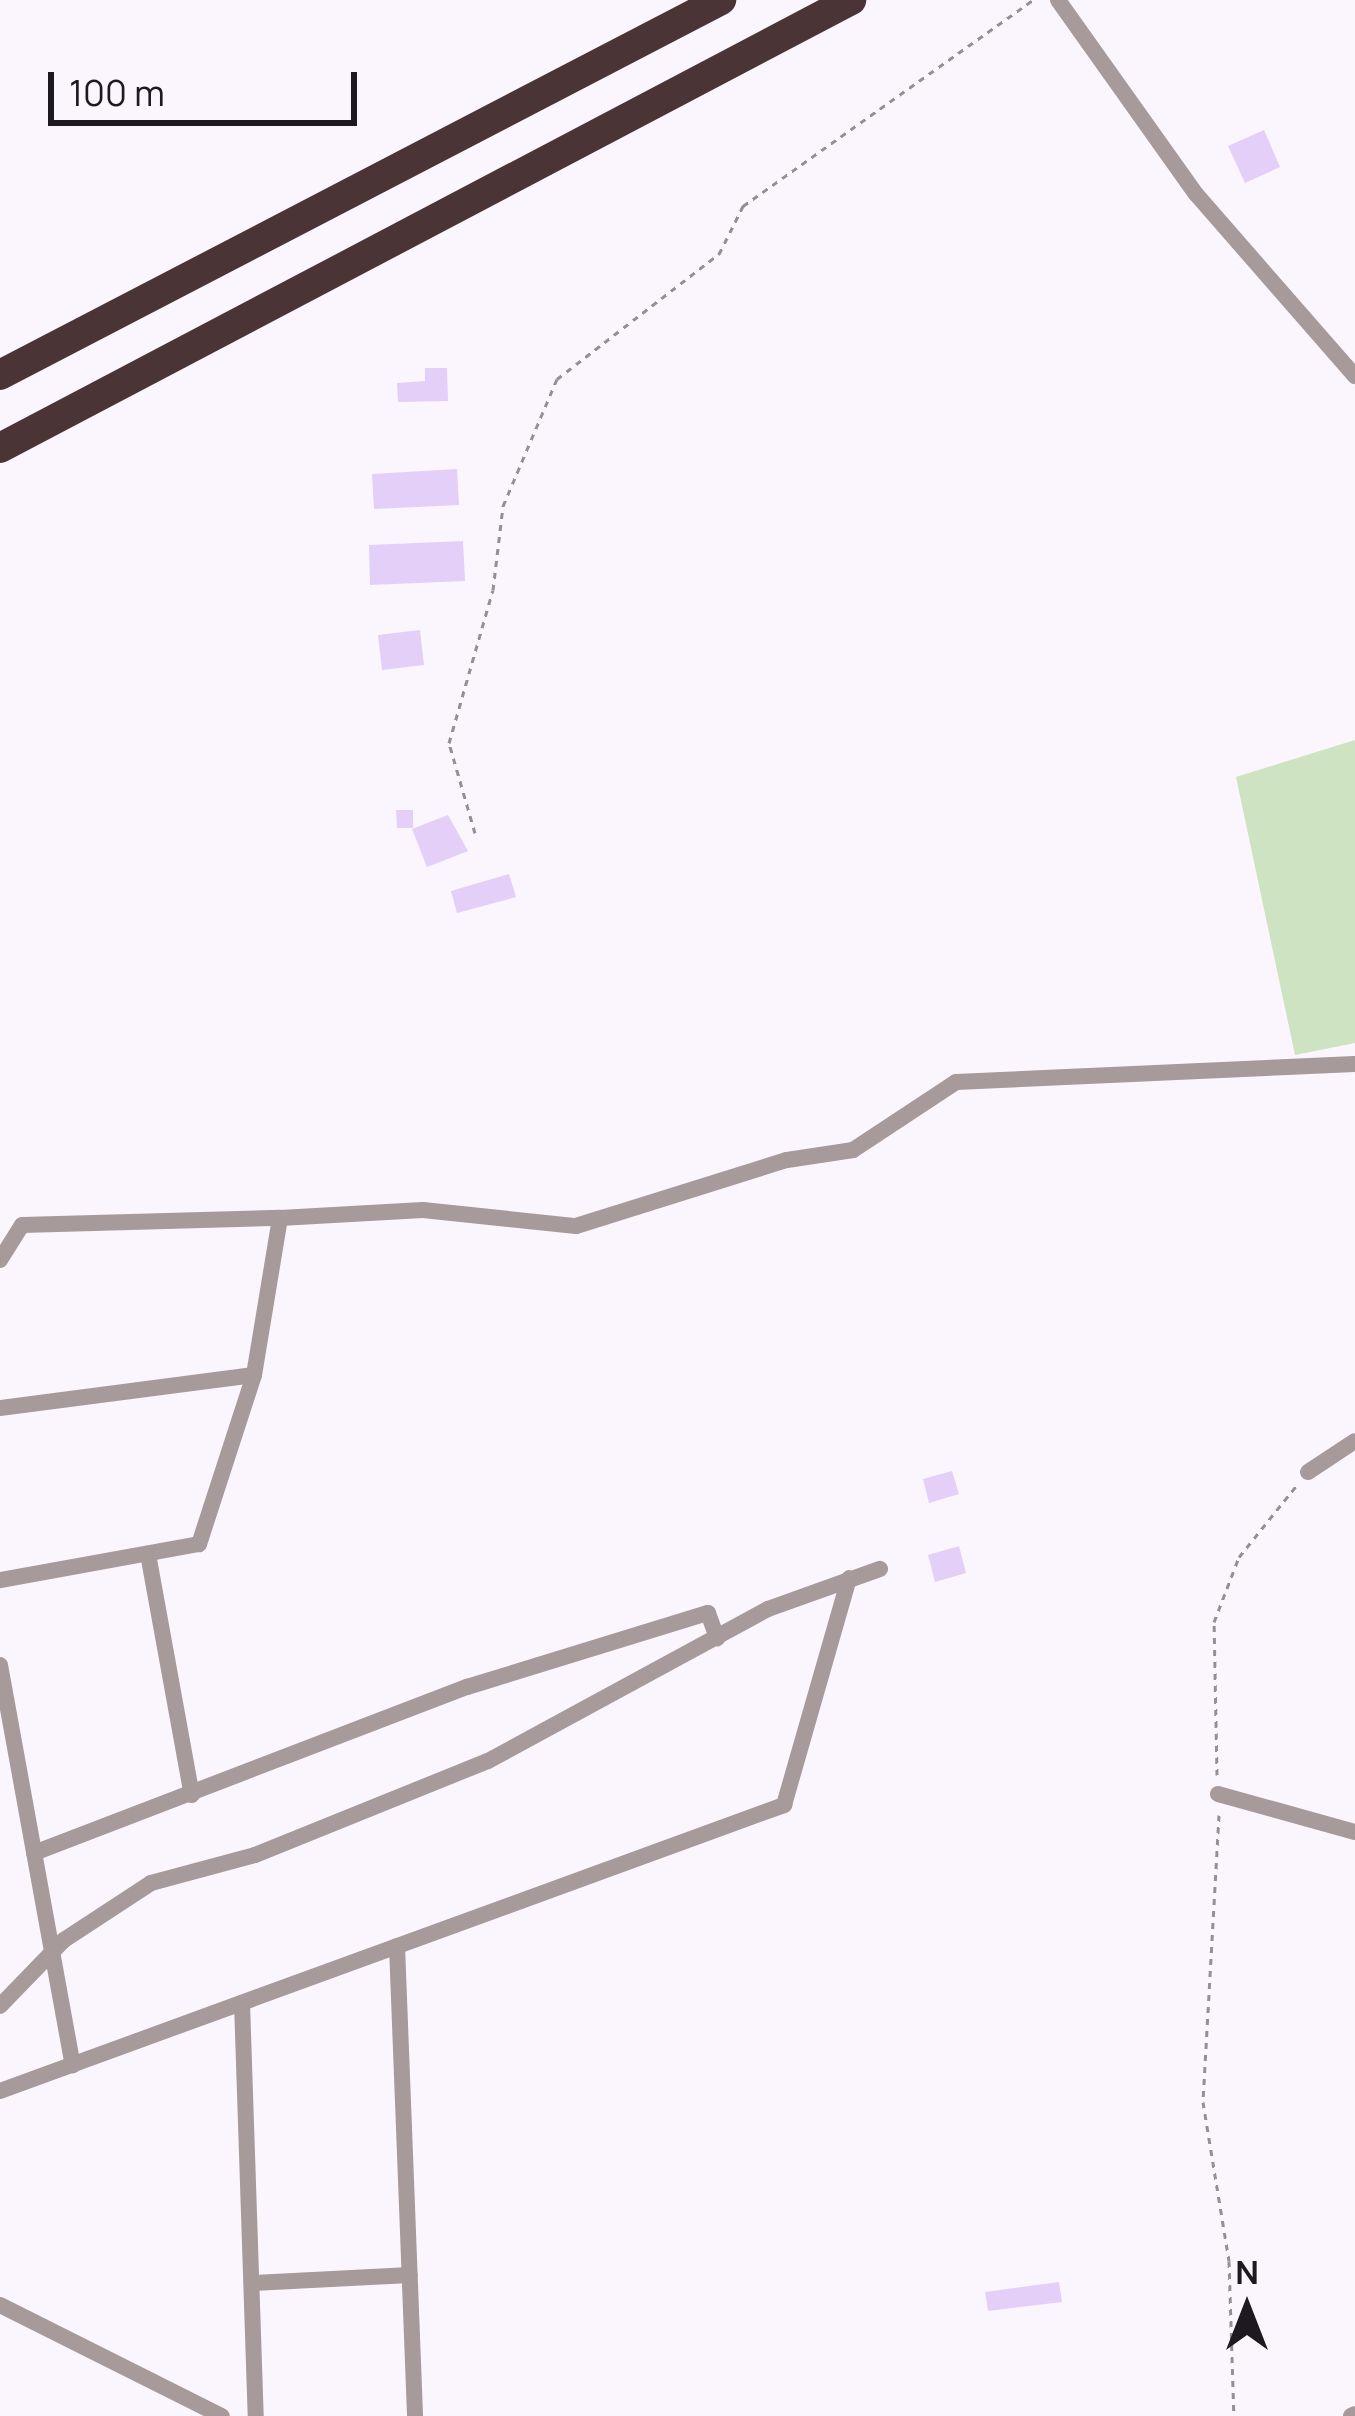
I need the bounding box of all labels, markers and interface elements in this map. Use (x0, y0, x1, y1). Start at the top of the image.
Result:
scale bar (54, 48, 363, 122)
text: 100 m (69, 68, 165, 117)
north arrow (1187, 2248, 1307, 2368)
text: N (1235, 2249, 1259, 2294)

